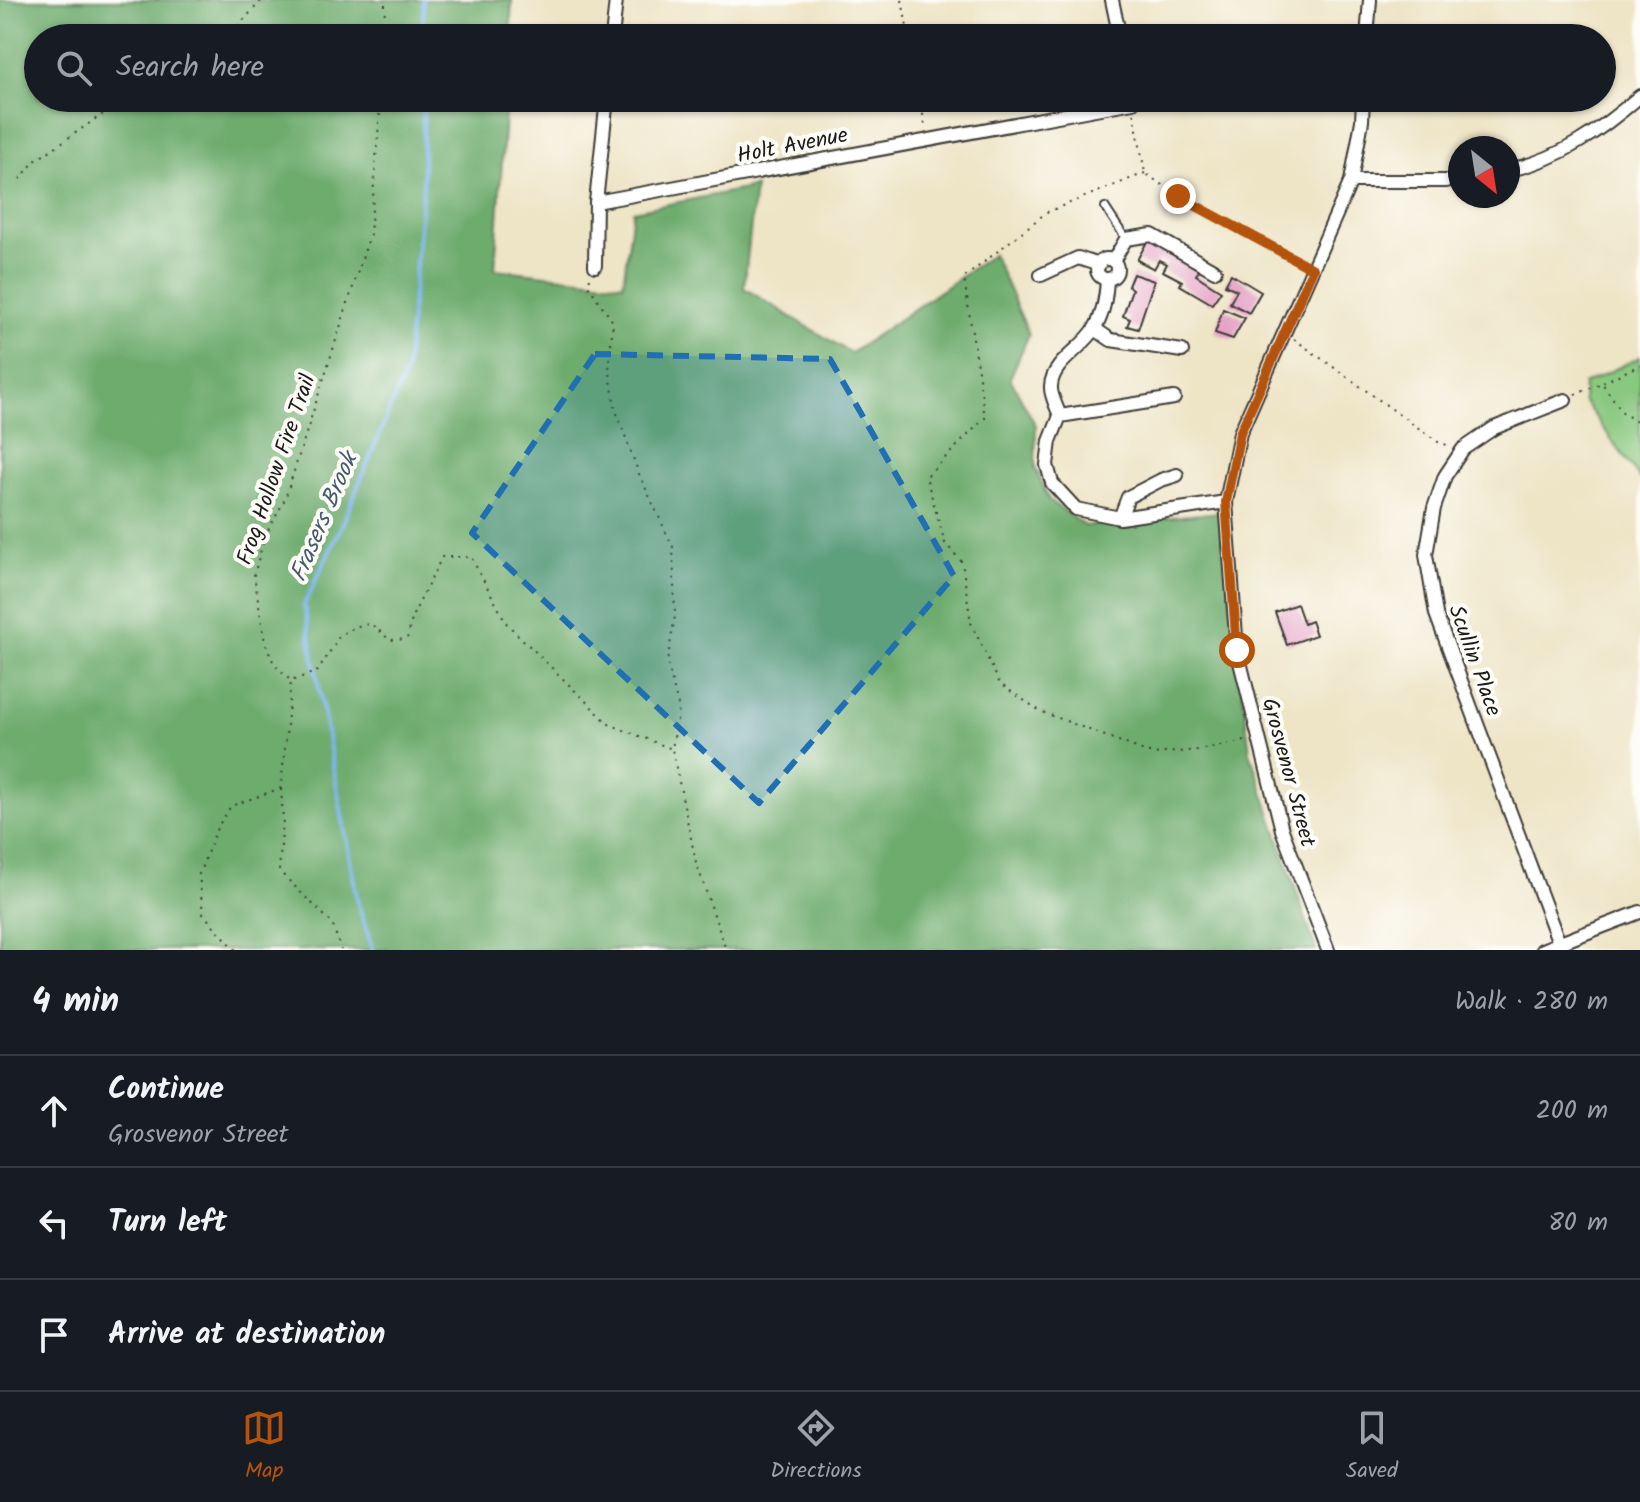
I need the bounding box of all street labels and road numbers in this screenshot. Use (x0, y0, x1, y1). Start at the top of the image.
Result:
street label: Holt Avenue (734, 119, 851, 174)
street label: Frog Hollow Fire Trail (228, 369, 327, 570)
street label: Scullin Place (1437, 600, 1510, 721)
street label: Grosvenor Street (1251, 694, 1324, 851)

